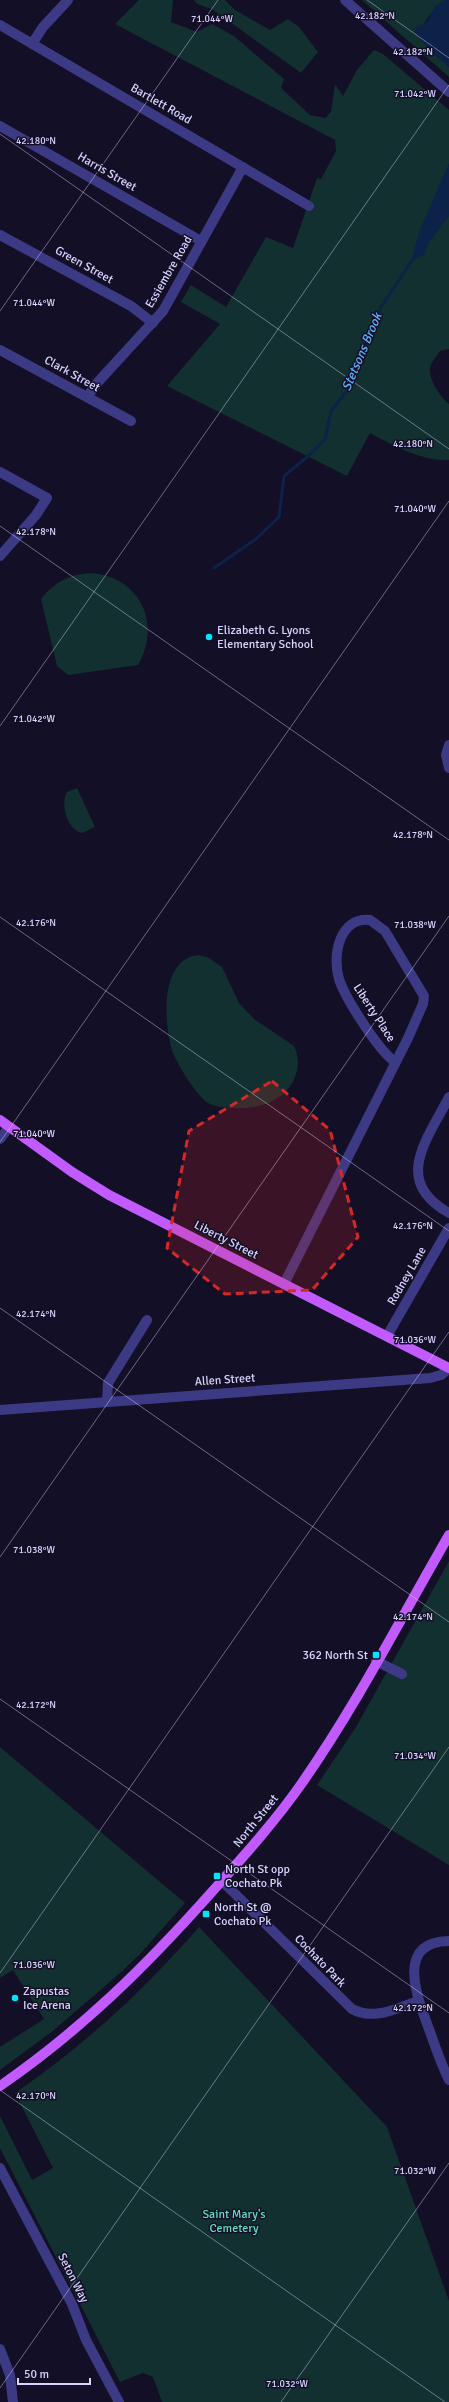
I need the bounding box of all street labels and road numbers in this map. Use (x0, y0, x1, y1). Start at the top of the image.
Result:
street label: Bartlett Road (128, 80, 194, 128)
street label: Harris Street (75, 149, 139, 195)
street label: Essiembre Road (142, 233, 196, 311)
street label: Green Street (52, 243, 116, 287)
street label: Clark Street (42, 353, 102, 395)
street label: Liberty Place (350, 981, 398, 1045)
street label: Liberty Street (191, 1217, 261, 1263)
street label: Rodney Lane (384, 1244, 430, 1308)
street label: Allen Street (194, 1370, 256, 1390)
street label: North Street (230, 1792, 282, 1850)
street label: Cochato Park (291, 1931, 349, 1991)
street label: Seton Way (54, 2251, 92, 2306)

